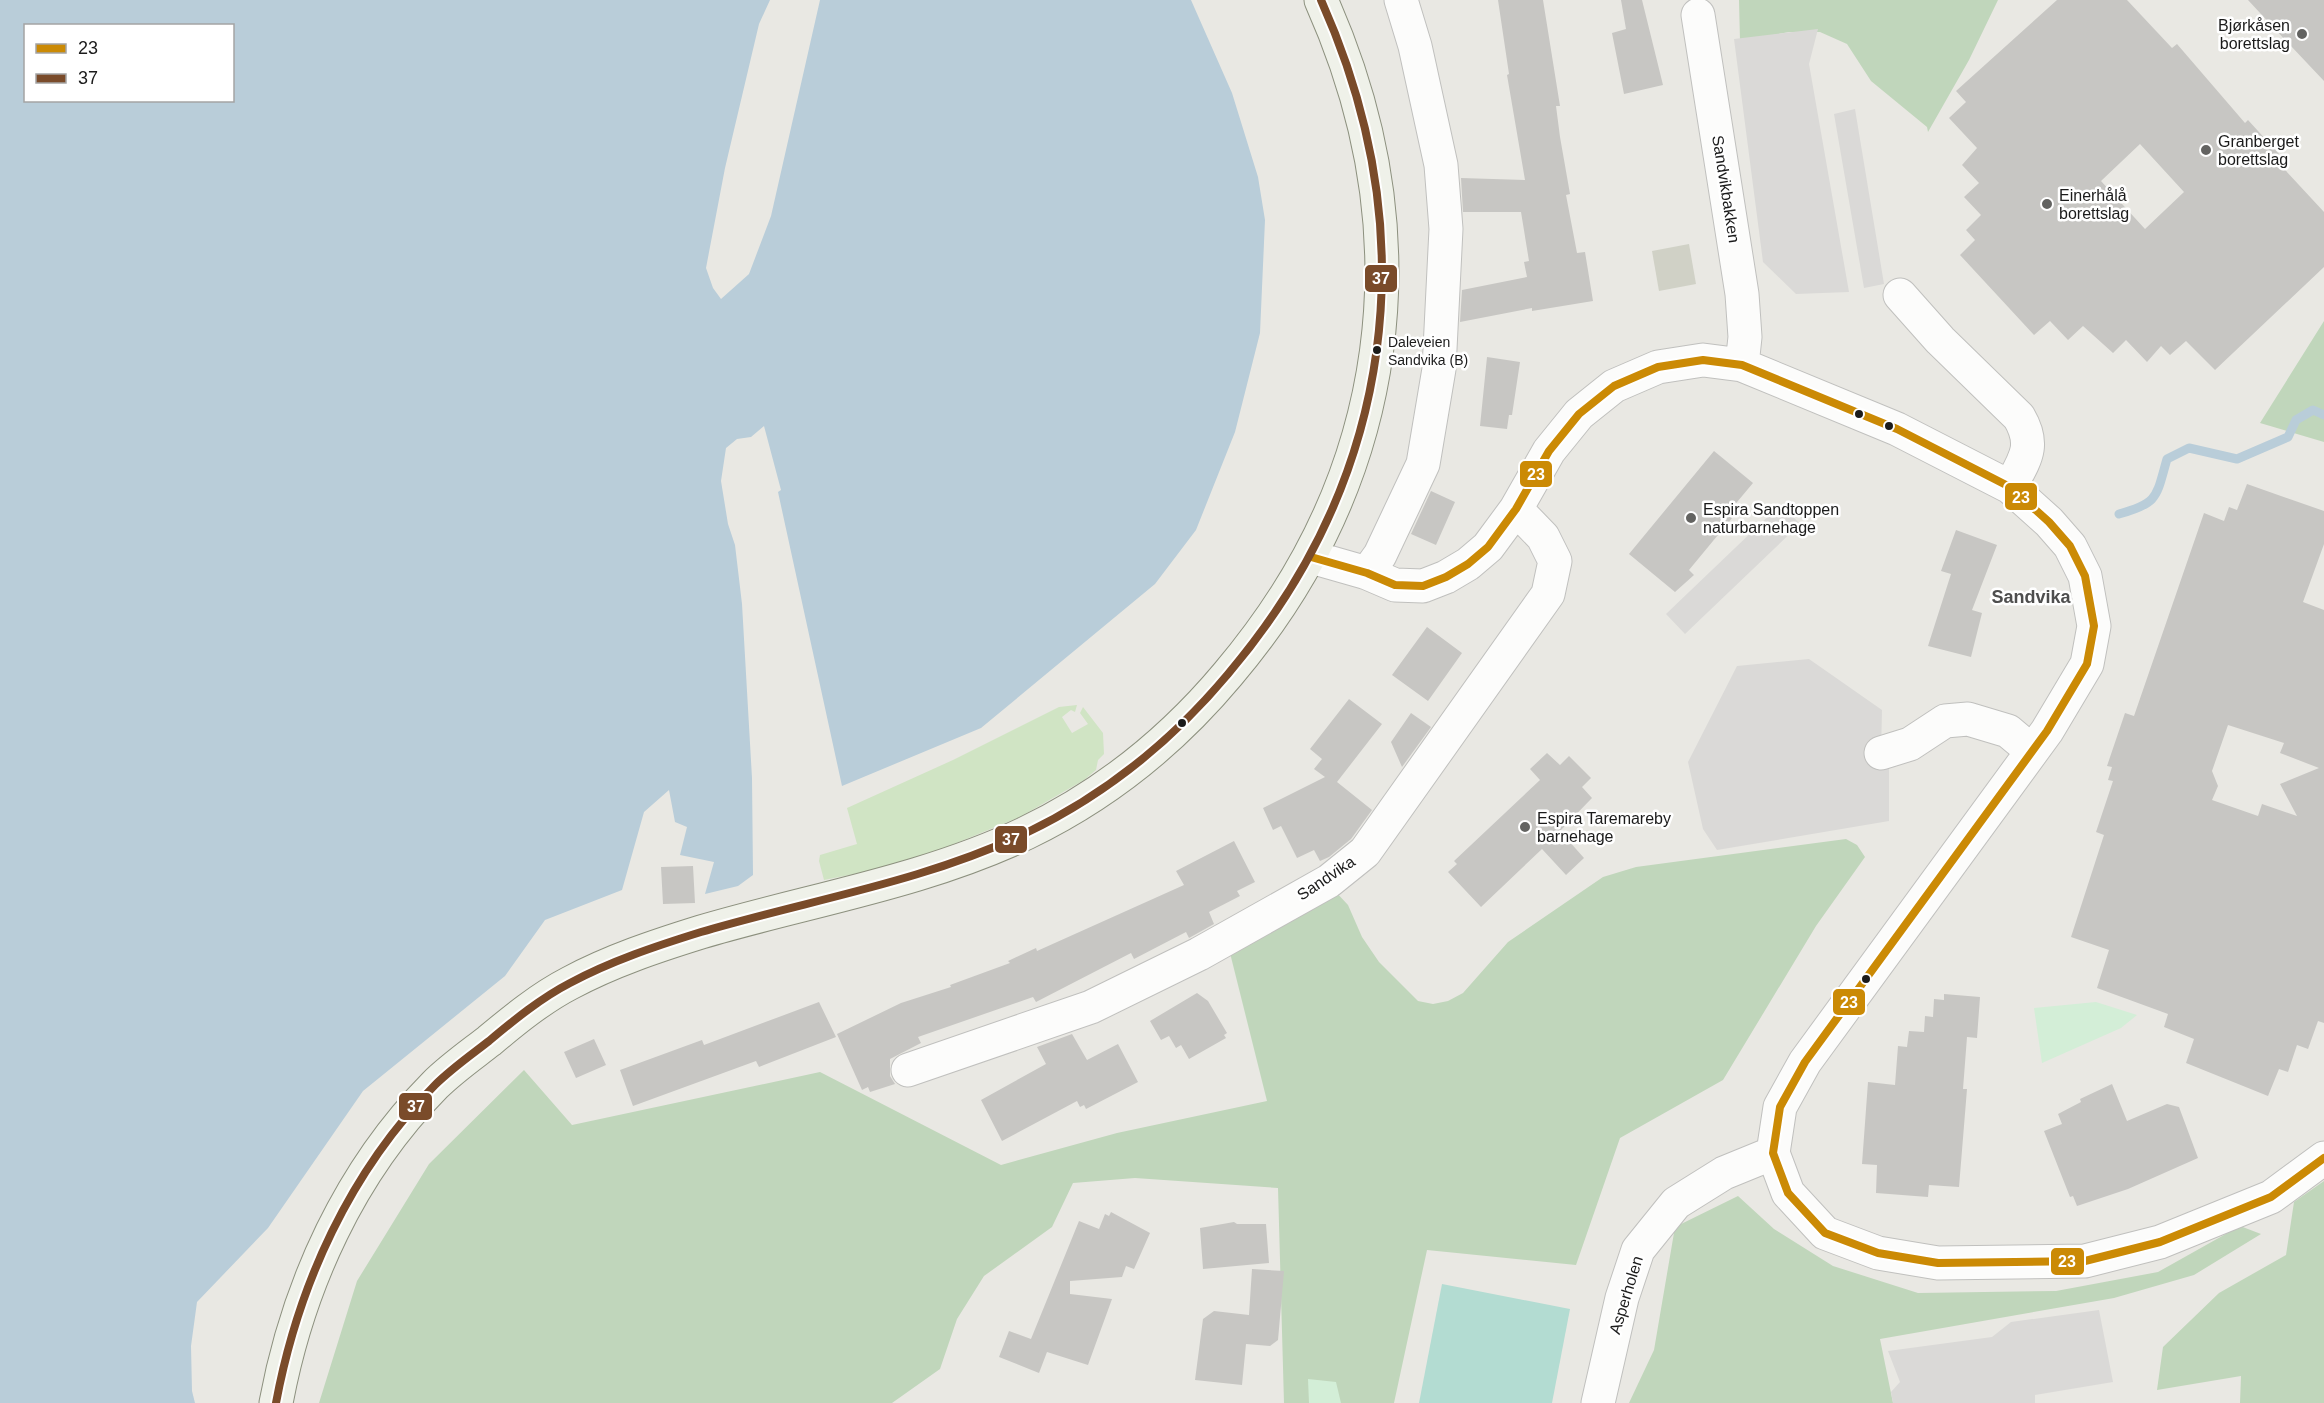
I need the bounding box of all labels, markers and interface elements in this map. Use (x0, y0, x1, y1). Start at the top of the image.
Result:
place label: Bjørkåsen borettslag (2218, 17, 2290, 52)
legend (24, 24, 234, 102)
marker: Bjørkåsen borettslag (2295, 27, 2309, 41)
text: 23 (78, 38, 98, 58)
text: 37 (78, 68, 98, 88)
place label: Granberget borettslag (2218, 133, 2299, 168)
street label: Sandvikbakken (1709, 134, 1743, 244)
marker: Granberget borettslag (2199, 143, 2213, 157)
place label: Einerhålå borettslag (2059, 187, 2129, 222)
marker: Einerhålå borettslag (2040, 197, 2054, 211)
line badge: 37 (1364, 264, 1398, 293)
text: 37 (1372, 270, 1390, 287)
place label: Daleveien Sandvika (B) (1388, 334, 1468, 368)
marker: Daleveien Sandvika (B) (1371, 344, 1383, 356)
unlabelled marker (1853, 408, 1865, 420)
unlabelled marker (1883, 420, 1895, 432)
line badge: 23 (1519, 460, 1553, 488)
text: 23 (1527, 466, 1545, 483)
line badge: 23 (2004, 482, 2038, 511)
text: 23 (2012, 489, 2030, 506)
place label: Espira Sandtoppen naturbarnehage (1703, 501, 1839, 536)
marker: Espira Sandtoppen naturbarnehage (1684, 511, 1698, 525)
district label: Sandvika (1991, 587, 2072, 607)
unlabelled marker (1176, 717, 1188, 729)
place label: Espira Taremareby barnehage (1537, 810, 1671, 845)
marker: Espira Taremareby barnehage (1518, 820, 1532, 834)
line badge: 37 (994, 825, 1028, 854)
text: 37 (1002, 831, 1020, 848)
street label: Sandvika (1294, 852, 1358, 903)
unlabelled marker (1860, 973, 1872, 985)
line badge: 23 (1832, 988, 1866, 1016)
text: 23 (1840, 994, 1858, 1011)
line badge: 37 (398, 1092, 433, 1121)
text: 37 (407, 1098, 425, 1115)
line badge: 23 (2050, 1247, 2085, 1276)
text: 23 (2058, 1253, 2076, 1270)
street label: Asperholen (1606, 1254, 1646, 1336)

